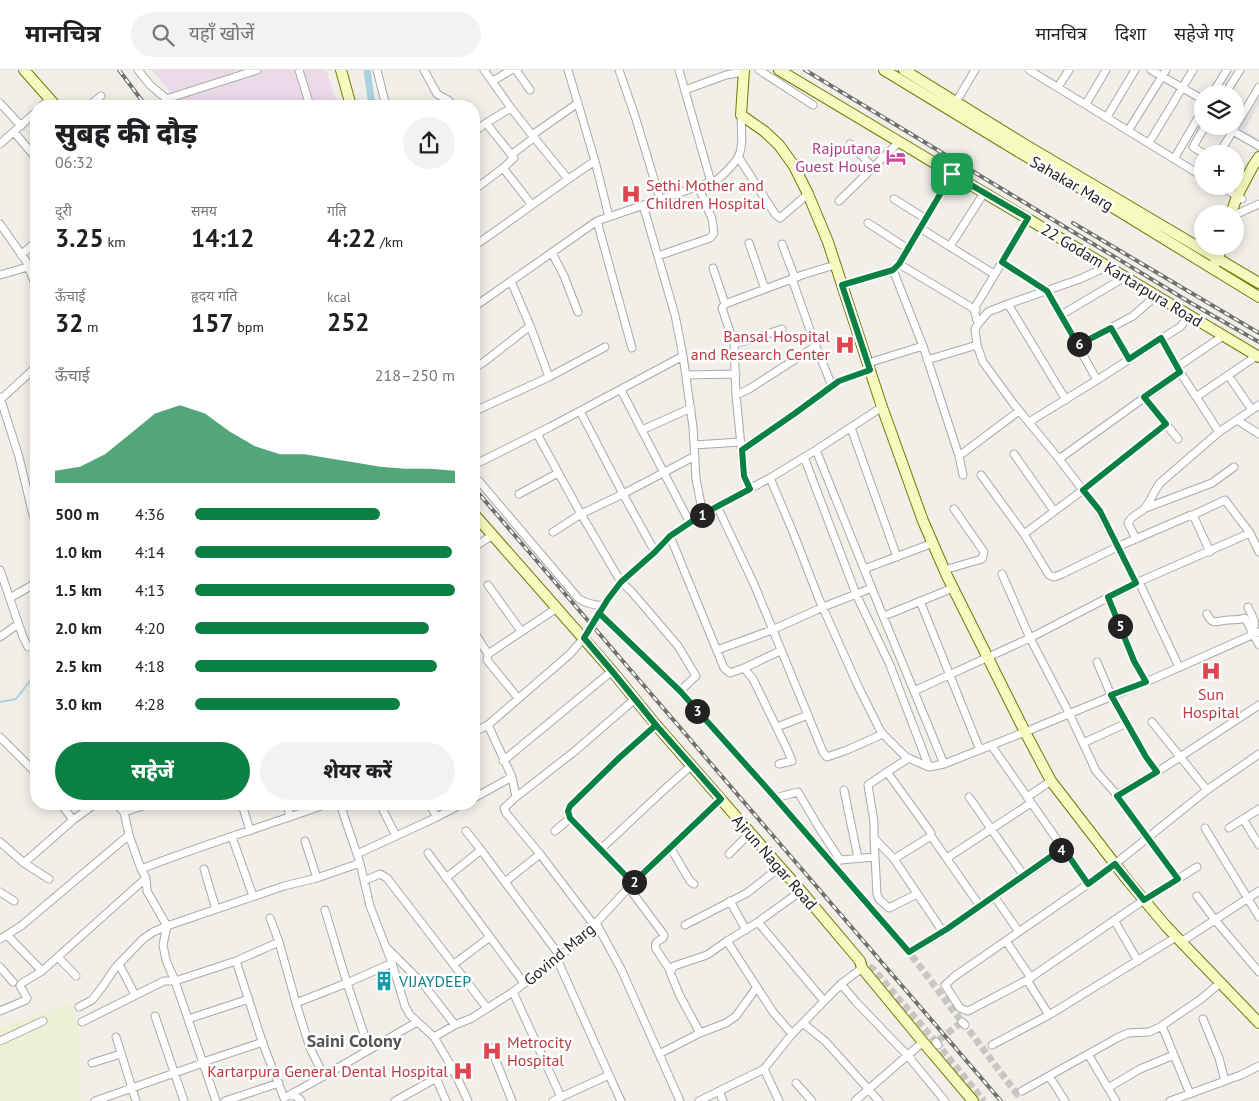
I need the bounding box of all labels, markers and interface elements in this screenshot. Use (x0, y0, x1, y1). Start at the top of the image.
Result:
search box (131, 12, 481, 57)
text: मानचित्र (25, 18, 101, 49)
icon: search (149, 21, 177, 49)
text: यहाँ खोजें (189, 21, 254, 45)
text: मानचित्र (1035, 22, 1087, 45)
text: दिशा (1115, 22, 1146, 45)
text: सहेजे गए (1174, 22, 1234, 45)
map controls (1194, 85, 1244, 255)
button: layers (1194, 85, 1244, 135)
text: सुबह की दौड़ (55, 114, 197, 151)
button: share (403, 117, 455, 169)
place label: Rajputana Guest House (795, 138, 881, 176)
button: + (1194, 145, 1244, 195)
hotel icon: Rajputana Guest House (885, 146, 907, 168)
street label: Sahakar Marg (1027, 151, 1117, 215)
text: 06:32 (55, 152, 93, 172)
pin (931, 153, 973, 195)
icon: arrive (938, 160, 966, 188)
place label: Sethi Mother and Children Hospital (646, 175, 765, 213)
hospital icon: Sethi Mother and Children Hospital (620, 183, 642, 205)
text: दूरी (55, 202, 72, 220)
text: समय (191, 202, 217, 220)
text: गति (327, 202, 347, 220)
button: − (1194, 205, 1244, 255)
street label: 22 Godam Kartarpura Road (1038, 219, 1206, 331)
text: 3.25 (55, 222, 104, 254)
text: 14:12 (191, 222, 254, 254)
text: 4:22 (327, 222, 376, 254)
text: km (104, 233, 126, 251)
text: /km (376, 233, 403, 251)
text: ऊँचाई (55, 287, 85, 305)
text: हृदय गति (191, 287, 237, 305)
text: kcal (327, 288, 351, 306)
text: 252 (327, 306, 370, 338)
text: 32 (55, 307, 83, 339)
text: 157 (191, 307, 234, 339)
text: m (83, 318, 98, 336)
text: bpm (234, 318, 264, 336)
place label: Bansal Hospital and Research Center (691, 326, 831, 364)
pin: 6 (1066, 332, 1092, 356)
hospital icon: Bansal Hospital and Research Center (834, 334, 856, 356)
text: 6 (1076, 335, 1083, 353)
text: ऊँचाई (55, 365, 90, 385)
text: 218–250 m (375, 365, 455, 385)
pin: 1 (690, 502, 714, 528)
text: 500 m (55, 504, 99, 524)
text: 4:36 (135, 504, 165, 524)
text: 1 (699, 506, 706, 524)
text: 1.0 km (55, 542, 102, 562)
text: 4:14 (135, 542, 165, 562)
text: 1.5 km (55, 580, 102, 600)
text: 4:13 (135, 580, 165, 600)
pin: 5 (1108, 614, 1132, 638)
text: 5 (1117, 617, 1124, 635)
text: 2.0 km (55, 618, 102, 638)
text: 4:20 (135, 618, 165, 638)
text: 2.5 km (55, 656, 102, 676)
text: 4:18 (135, 656, 165, 676)
hospital icon: Sun Hospital (1200, 660, 1222, 682)
place label: Sun Hospital (1182, 684, 1240, 722)
text: 3.0 km (55, 694, 102, 714)
text: 4:28 (135, 694, 165, 714)
pin: 3 (684, 698, 710, 724)
text: 3 (694, 702, 701, 720)
button: सहेजें (55, 742, 250, 800)
button: शेयर करें (260, 742, 455, 800)
street label: Ajrun Nagar Road (728, 810, 822, 914)
pin: 4 (1048, 838, 1074, 862)
text: 4 (1058, 841, 1065, 859)
pin: 2 (622, 870, 646, 894)
text: 2 (631, 873, 638, 891)
street label: Govind Marg (519, 919, 599, 989)
building icon: VIJAYDEEP (373, 970, 395, 992)
place label: VIJAYDEEP (398, 971, 471, 991)
district label: Saini Colony (307, 1029, 402, 1052)
place label: Metrocity Hospital (507, 1032, 572, 1070)
hospital icon: Metrocity Hospital (481, 1040, 503, 1062)
hospital icon: Kartarpura General Dental Hospital (452, 1060, 474, 1082)
place label: Kartarpura General Dental Hospital (207, 1061, 448, 1081)

